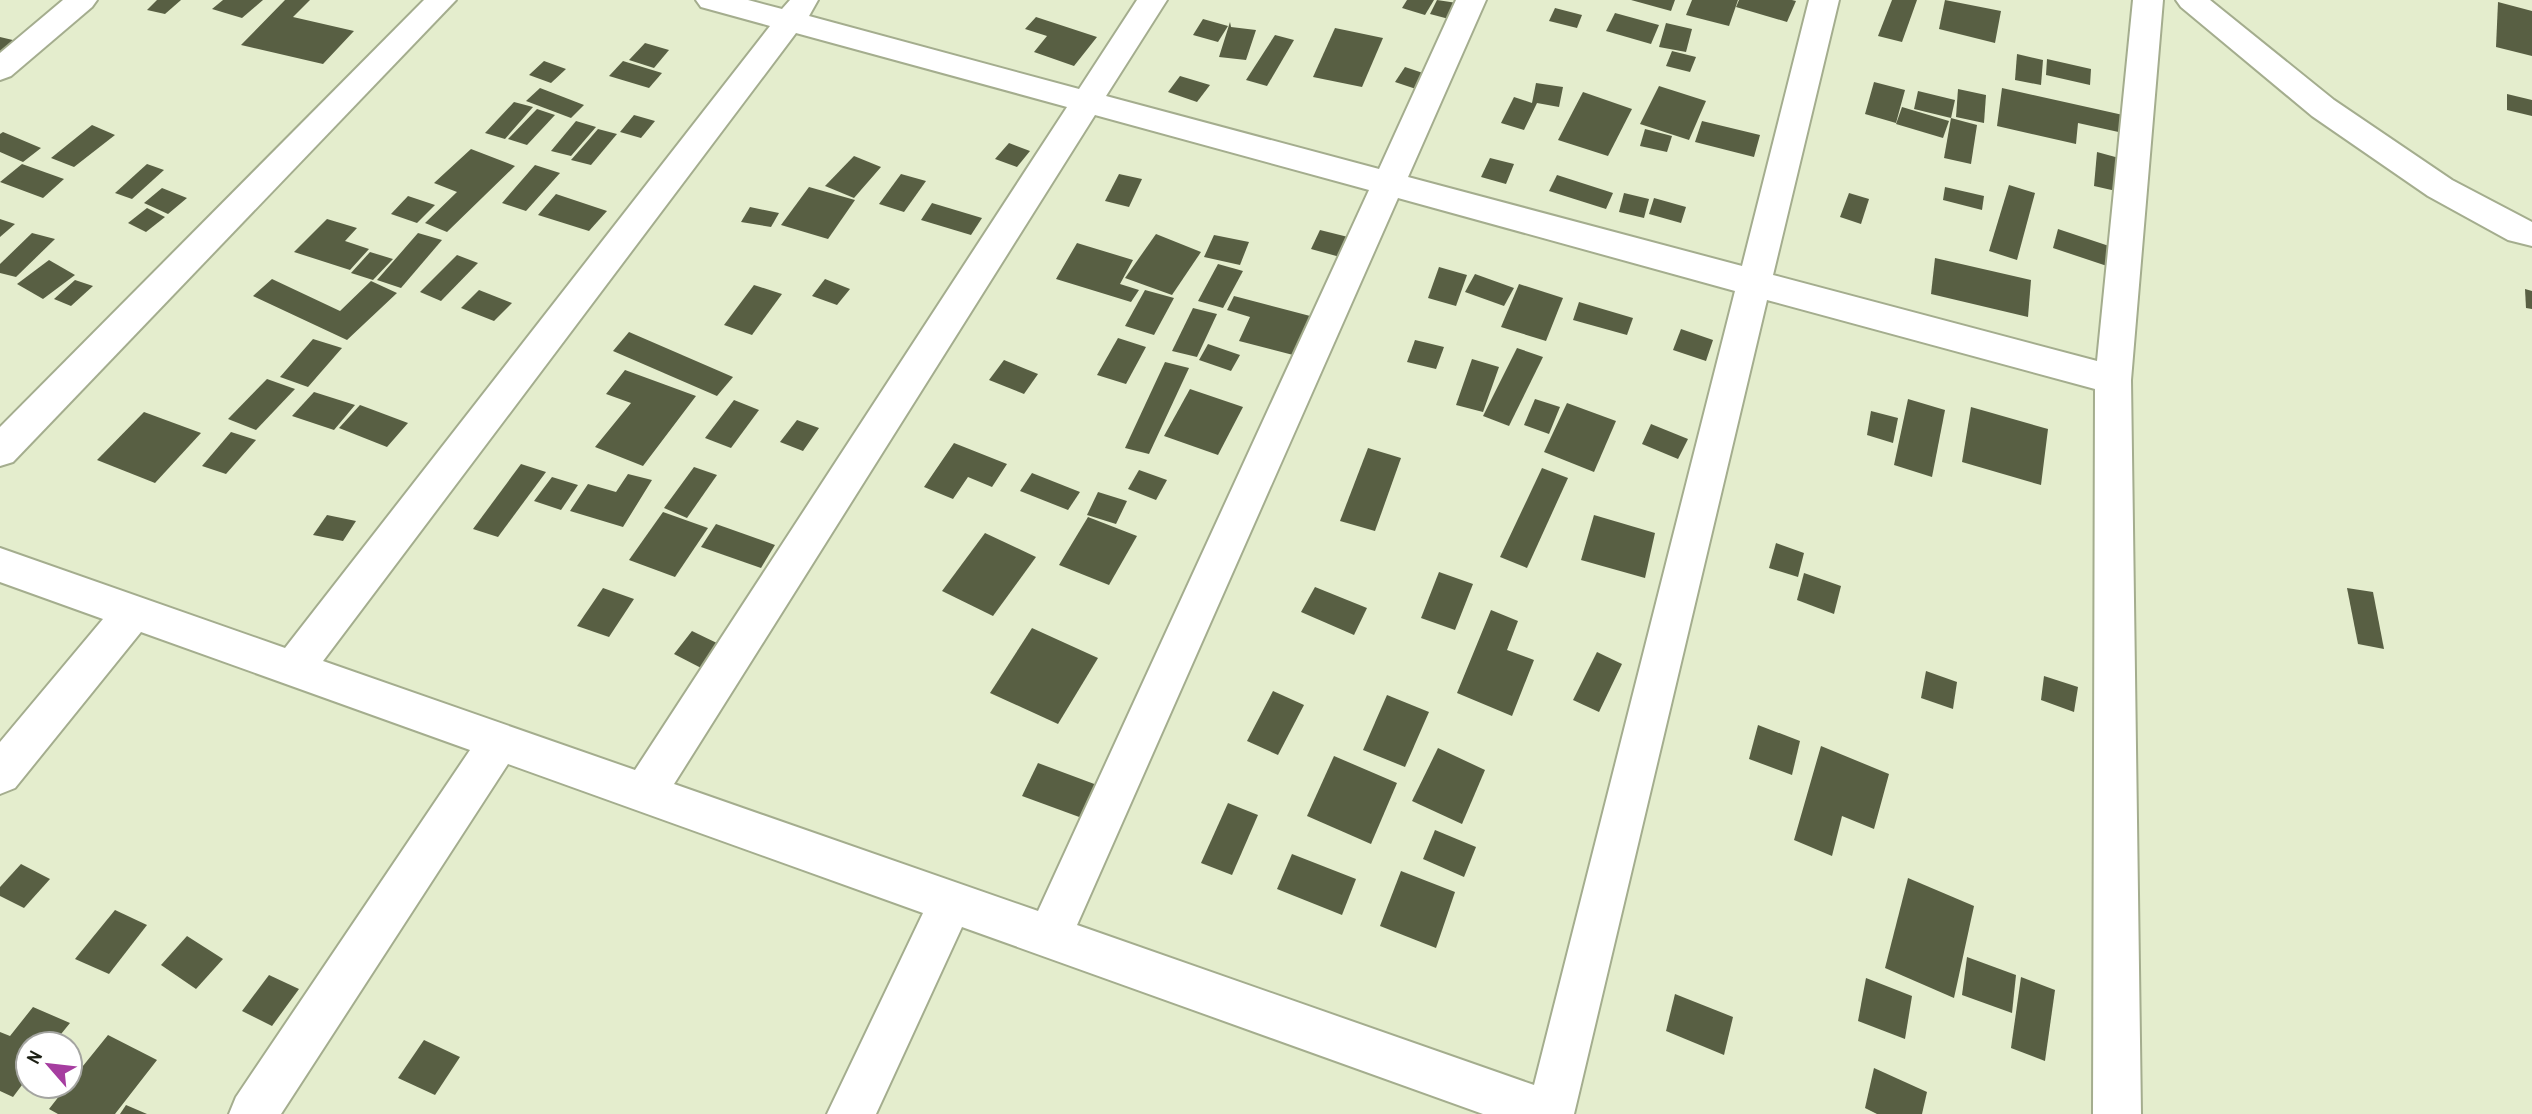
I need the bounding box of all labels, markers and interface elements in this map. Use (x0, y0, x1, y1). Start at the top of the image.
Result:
north arrow (14, 1030, 84, 1100)
text: N (20, 1046, 48, 1068)

